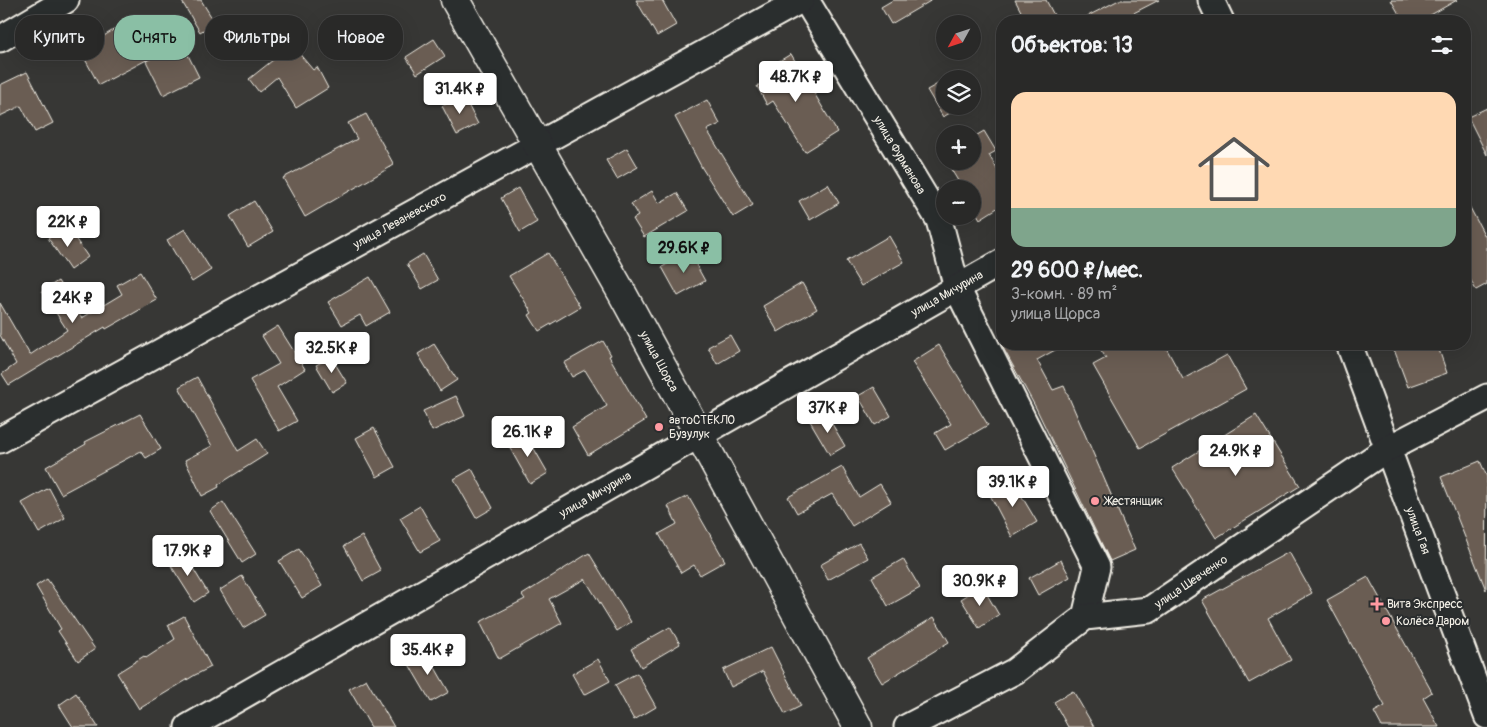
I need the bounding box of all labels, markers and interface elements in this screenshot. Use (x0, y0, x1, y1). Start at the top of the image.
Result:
chip: Купить (15, 15, 104, 60)
chip: Снять (114, 15, 195, 60)
chip: Фильтры (205, 15, 308, 60)
chip: Новое (318, 15, 403, 60)
north arrow (936, 15, 981, 60)
map controls (936, 15, 981, 225)
icon: filters (1428, 31, 1456, 59)
text: Объектов: 13 (1011, 32, 1133, 59)
pin: 48.7K ₽ (750, 61, 842, 103)
text: 48.7K ₽ (770, 67, 822, 87)
button: layers (936, 70, 981, 115)
pin: 31.4K ₽ (414, 72, 506, 115)
text: 31.4K ₽ (435, 79, 485, 99)
street label: улица Фурманова (869, 112, 929, 197)
icon: home (1189, 124, 1279, 214)
button: + (936, 125, 981, 170)
button: − (936, 180, 981, 225)
street label: улица Леваневского (350, 189, 450, 253)
pin: 22K ₽ (33, 206, 103, 248)
text: 22K ₽ (48, 212, 88, 232)
pin: 29.6K ₽ (638, 232, 730, 274)
text: 29.6K ₽ (658, 238, 710, 258)
text: 29 600 ₽/мес. (1011, 257, 1143, 284)
street label: улица Мичурина (908, 267, 986, 321)
pin: 24K ₽ (38, 282, 108, 324)
text: 3-комн. · 89 m² (1011, 284, 1117, 304)
text: 24K ₽ (53, 288, 93, 308)
text: улица Щорса (1011, 304, 1100, 324)
street label: улица Щорса (636, 328, 681, 395)
pin: 32.5K ₽ (286, 332, 378, 374)
text: 32.5K ₽ (306, 338, 358, 358)
pin: 37K ₽ (793, 392, 863, 434)
text: 37K ₽ (808, 398, 848, 418)
place label: автоСТЕКЛО Бузулук (669, 413, 735, 442)
pin: 26.1K ₽ (482, 416, 574, 458)
marker: автоСТЕКЛО Бузулук (653, 421, 665, 433)
text: 26.1K ₽ (503, 422, 553, 442)
pin: 24.9K ₽ (1190, 434, 1282, 477)
text: 24.9K ₽ (1210, 441, 1262, 461)
pin: 39.1K ₽ (967, 466, 1059, 508)
street label: улица Мичурина (556, 468, 634, 522)
text: 39.1K ₽ (988, 472, 1038, 492)
place label: Жестянщик (1103, 494, 1163, 509)
marker: Жестянщик (1089, 495, 1101, 507)
street label: улица Гая (1402, 504, 1434, 557)
pin: 17.9K ₽ (142, 534, 234, 577)
text: 17.9K ₽ (163, 541, 213, 561)
street label: улица Шевченко (1151, 552, 1231, 613)
pin: 30.9K ₽ (934, 564, 1026, 607)
text: 30.9K ₽ (953, 571, 1007, 591)
place label: Вита Экспресс (1387, 597, 1463, 612)
marker: Вита Экспресс (1371, 598, 1383, 610)
place label: Колёса Даром (1396, 614, 1469, 629)
marker: Колёса Даром (1380, 615, 1392, 627)
pin: 35.4K ₽ (382, 634, 474, 676)
text: 35.4K ₽ (401, 640, 455, 660)

